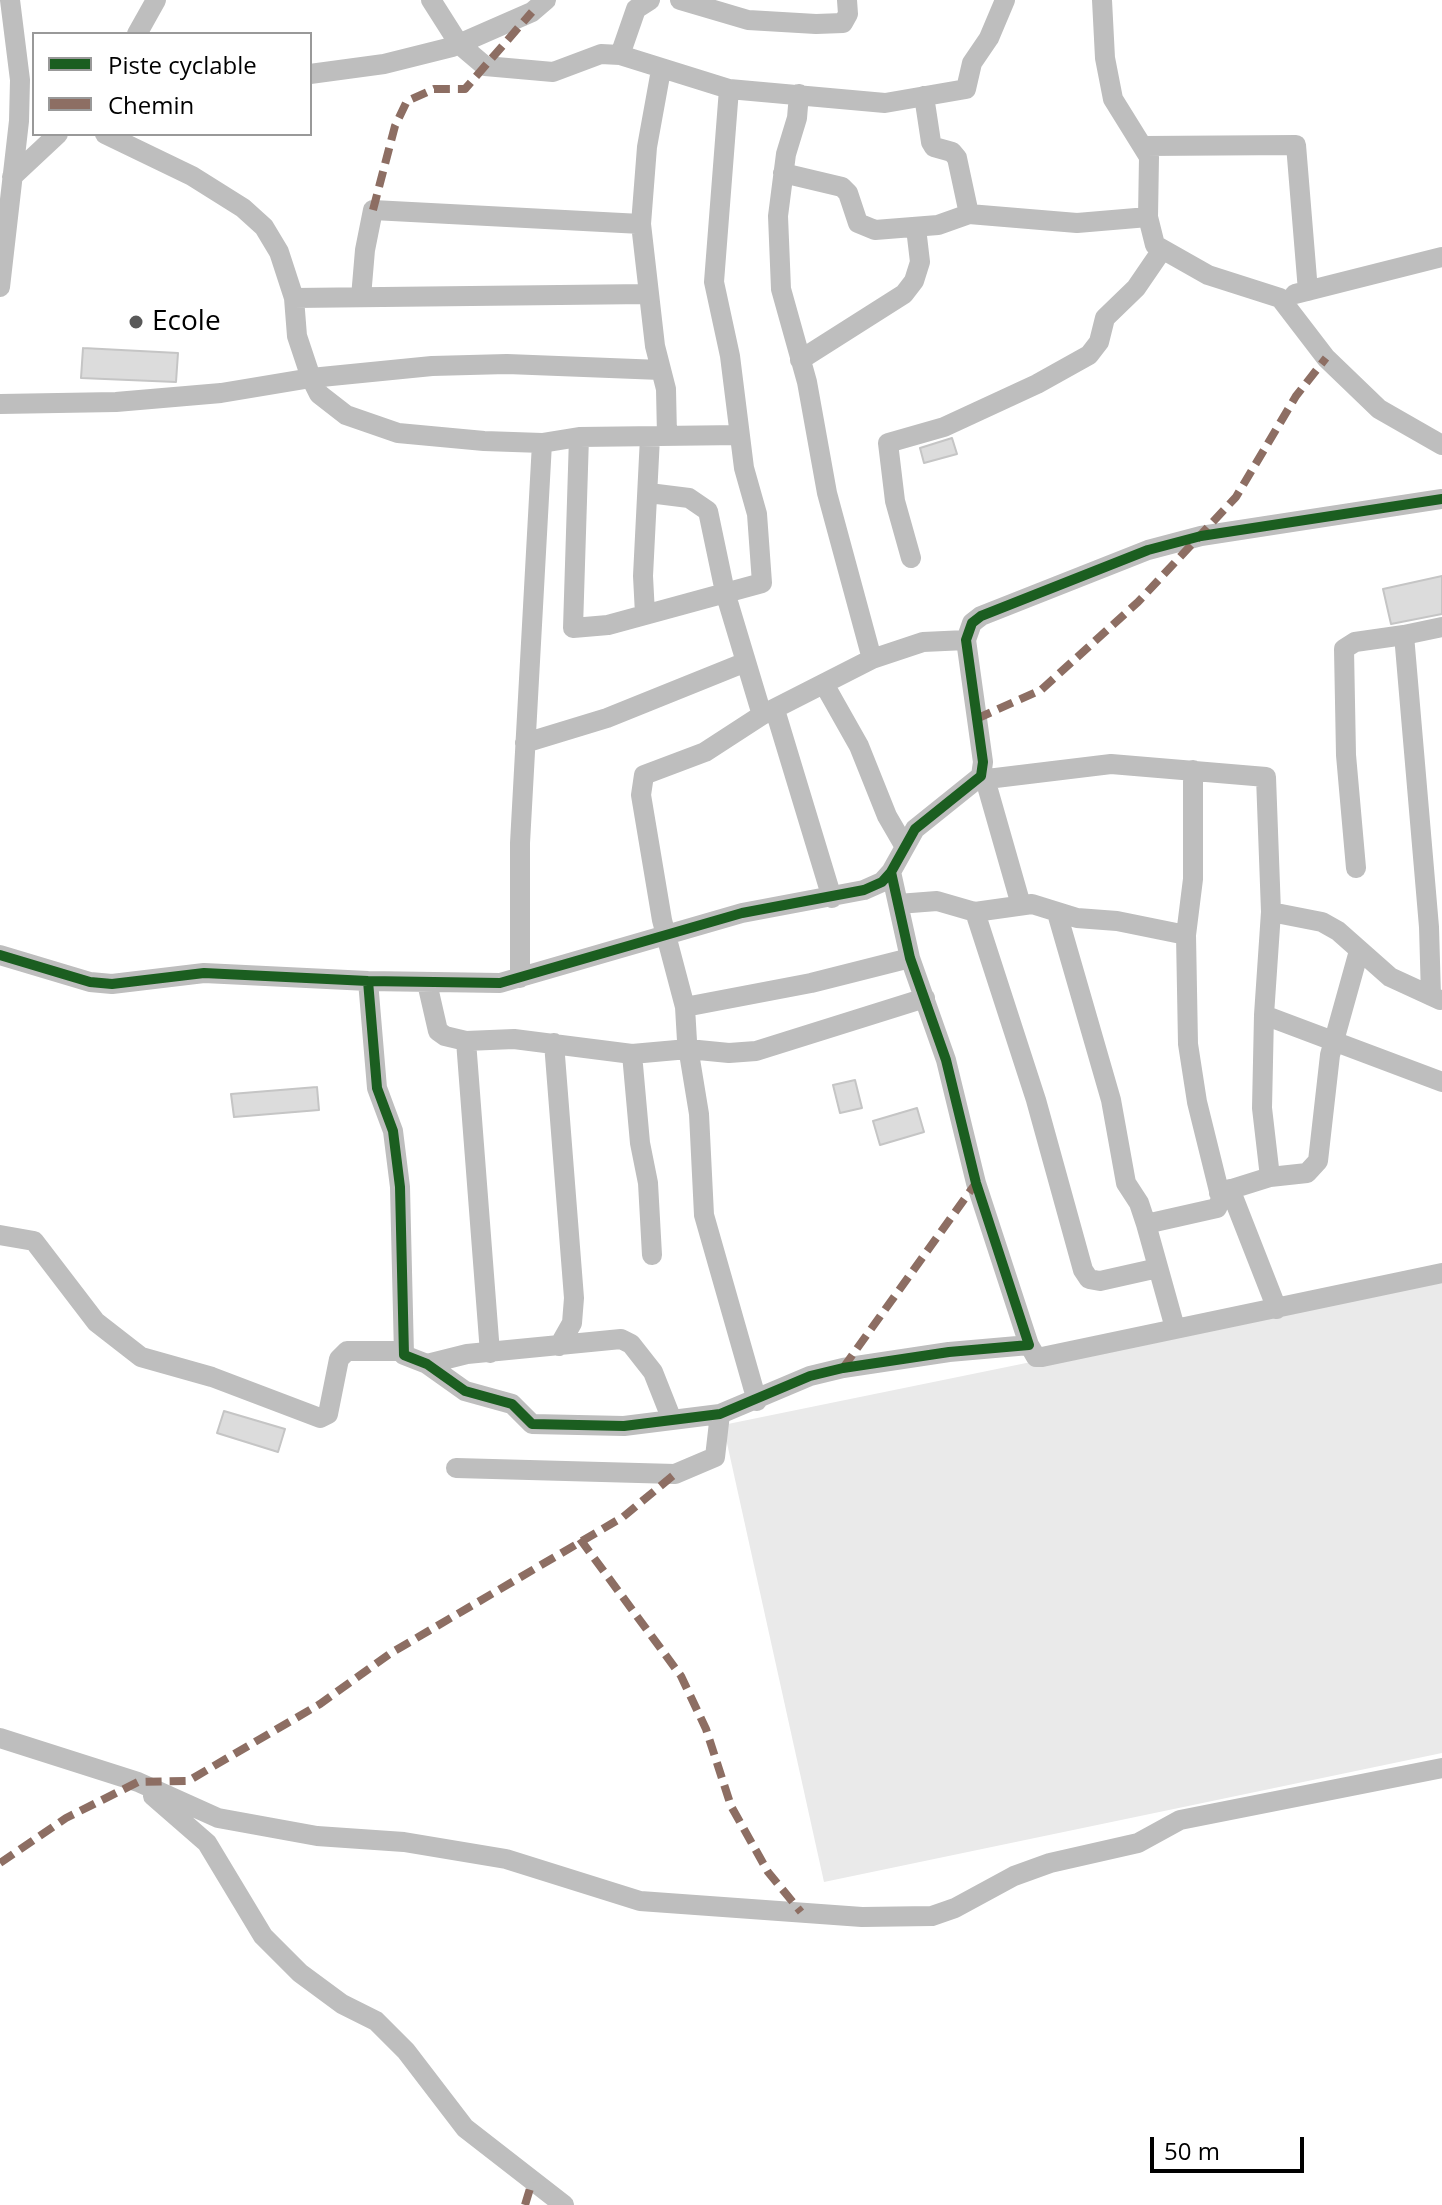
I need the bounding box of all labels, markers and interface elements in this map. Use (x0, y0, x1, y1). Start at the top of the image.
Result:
legend (32, 32, 312, 136)
text: Piste cyclable (108, 48, 257, 81)
text: Chemin (108, 88, 194, 121)
place label: Ecole (152, 305, 221, 339)
marker: Ecole (127, 313, 145, 331)
scale bar (1154, 2121, 1308, 2171)
text: 50 m (1164, 2134, 1220, 2167)

